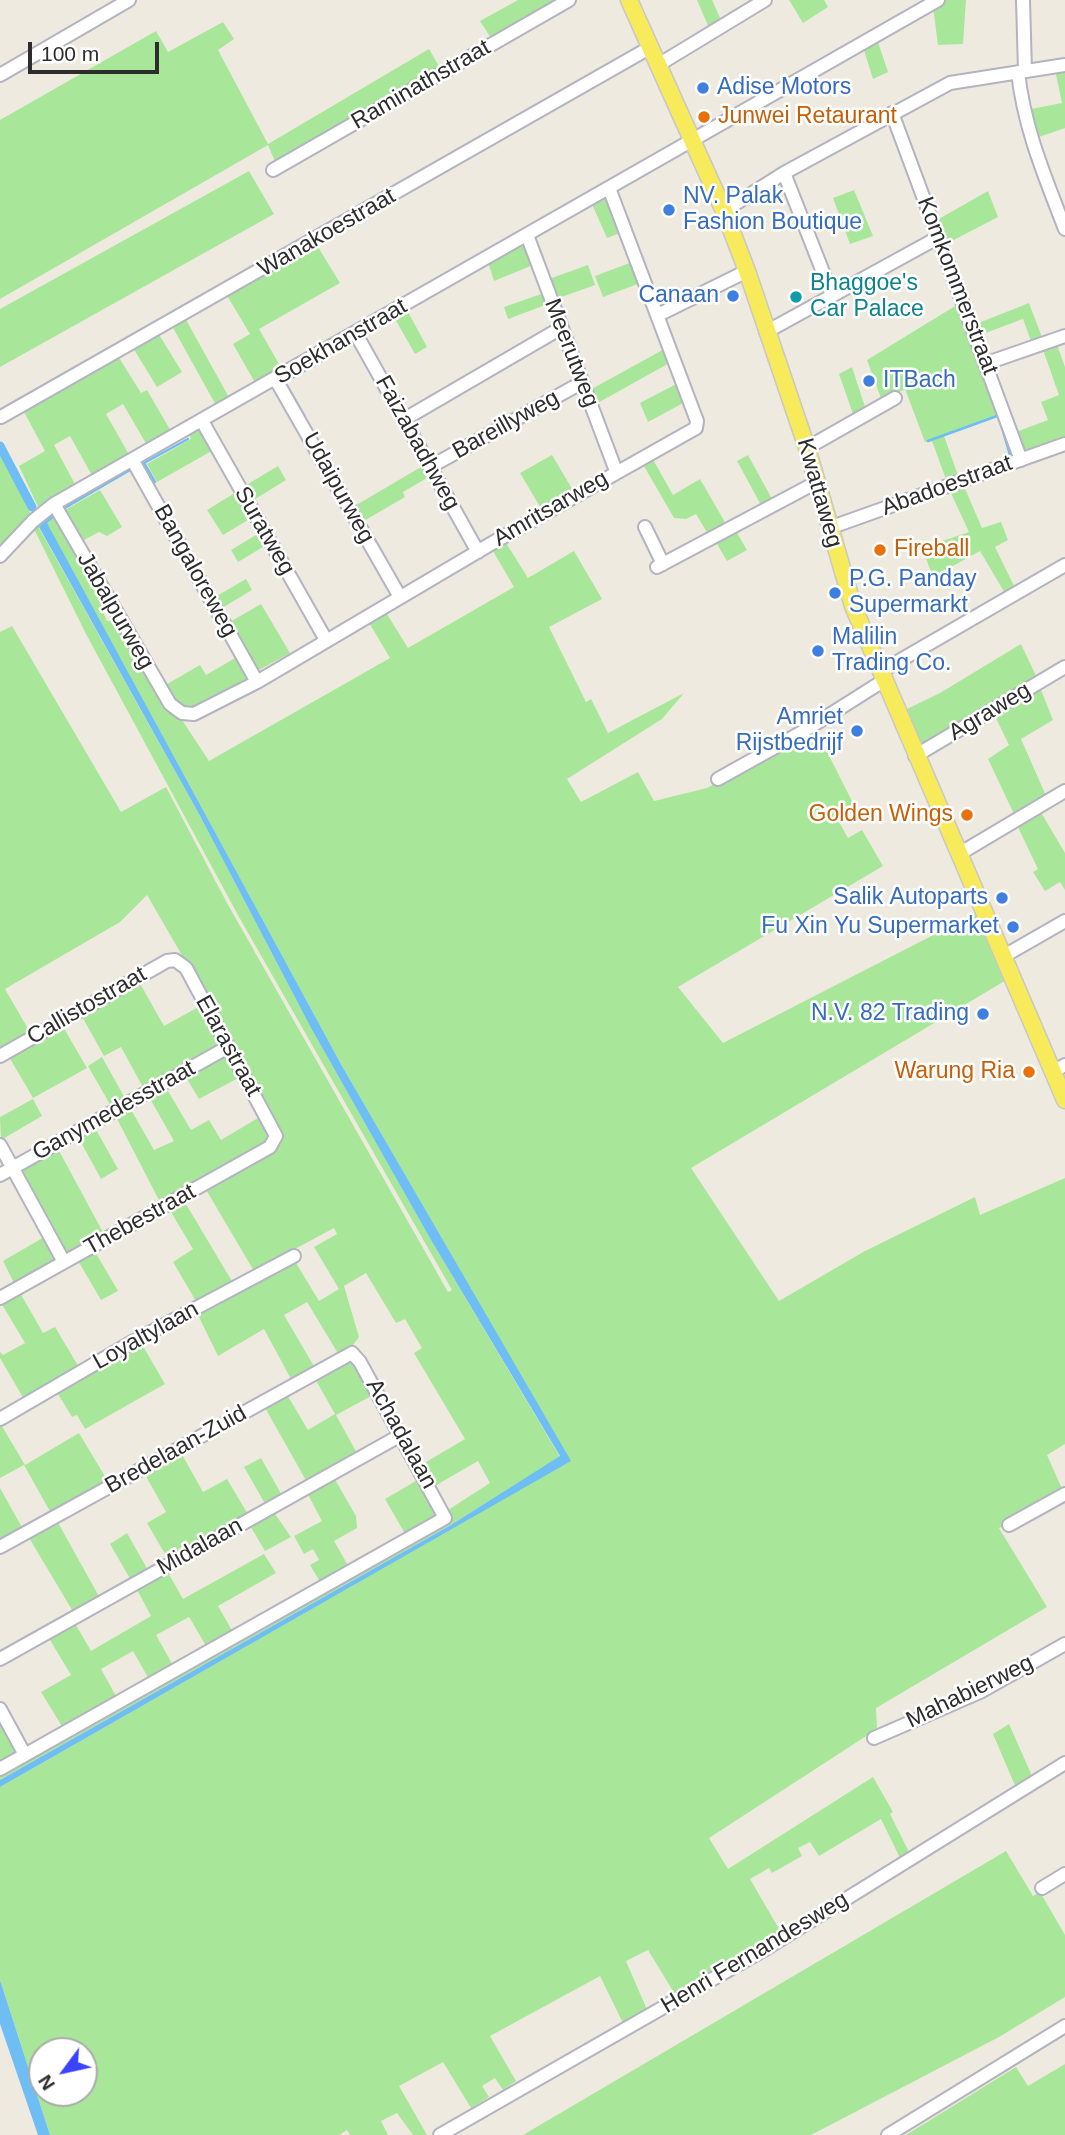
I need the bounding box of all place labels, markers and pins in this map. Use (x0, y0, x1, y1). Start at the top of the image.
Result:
place label: Adise Motors (717, 74, 851, 102)
marker: Adise Motors (695, 80, 711, 96)
place label: Junwei Retaurant (718, 103, 897, 131)
marker: Junwei Retaurant (696, 109, 712, 125)
place label: NV. Palak Fashion Boutique (683, 183, 862, 237)
marker: NV. Palak Fashion Boutique (661, 202, 677, 218)
place label: Bhaggoe's Car Palace (810, 270, 924, 324)
place label: Canaan (638, 282, 719, 310)
marker: Canaan (725, 288, 741, 304)
marker: Bhaggoe's Car Palace (788, 289, 804, 305)
place label: ITBach (883, 367, 956, 395)
marker: ITBach (861, 373, 877, 389)
place label: Fireball (894, 536, 969, 564)
marker: Fireball (872, 542, 888, 558)
place label: P.G. Panday Supermarkt (849, 566, 976, 620)
marker: P.G. Panday Supermarkt (827, 585, 843, 601)
place label: Malilin Trading Co. (832, 624, 951, 678)
marker: Malilin Trading Co. (810, 643, 826, 659)
place label: Amriet Rijstbedrijf (736, 704, 843, 758)
marker: Amriet Rijstbedrijf (849, 723, 865, 739)
place label: Golden Wings (809, 801, 953, 829)
marker: Golden Wings (959, 807, 975, 823)
place label: Salik Autoparts (833, 884, 988, 912)
marker: Salik Autoparts (994, 890, 1010, 906)
place label: Fu Xin Yu Supermarket (761, 913, 999, 941)
marker: Fu Xin Yu Supermarket (1005, 919, 1021, 935)
place label: N.V. 82 Trading (811, 1000, 969, 1028)
marker: N.V. 82 Trading (975, 1006, 991, 1022)
place label: Warung Ria (894, 1058, 1015, 1086)
marker: Warung Ria (1021, 1064, 1037, 1080)

